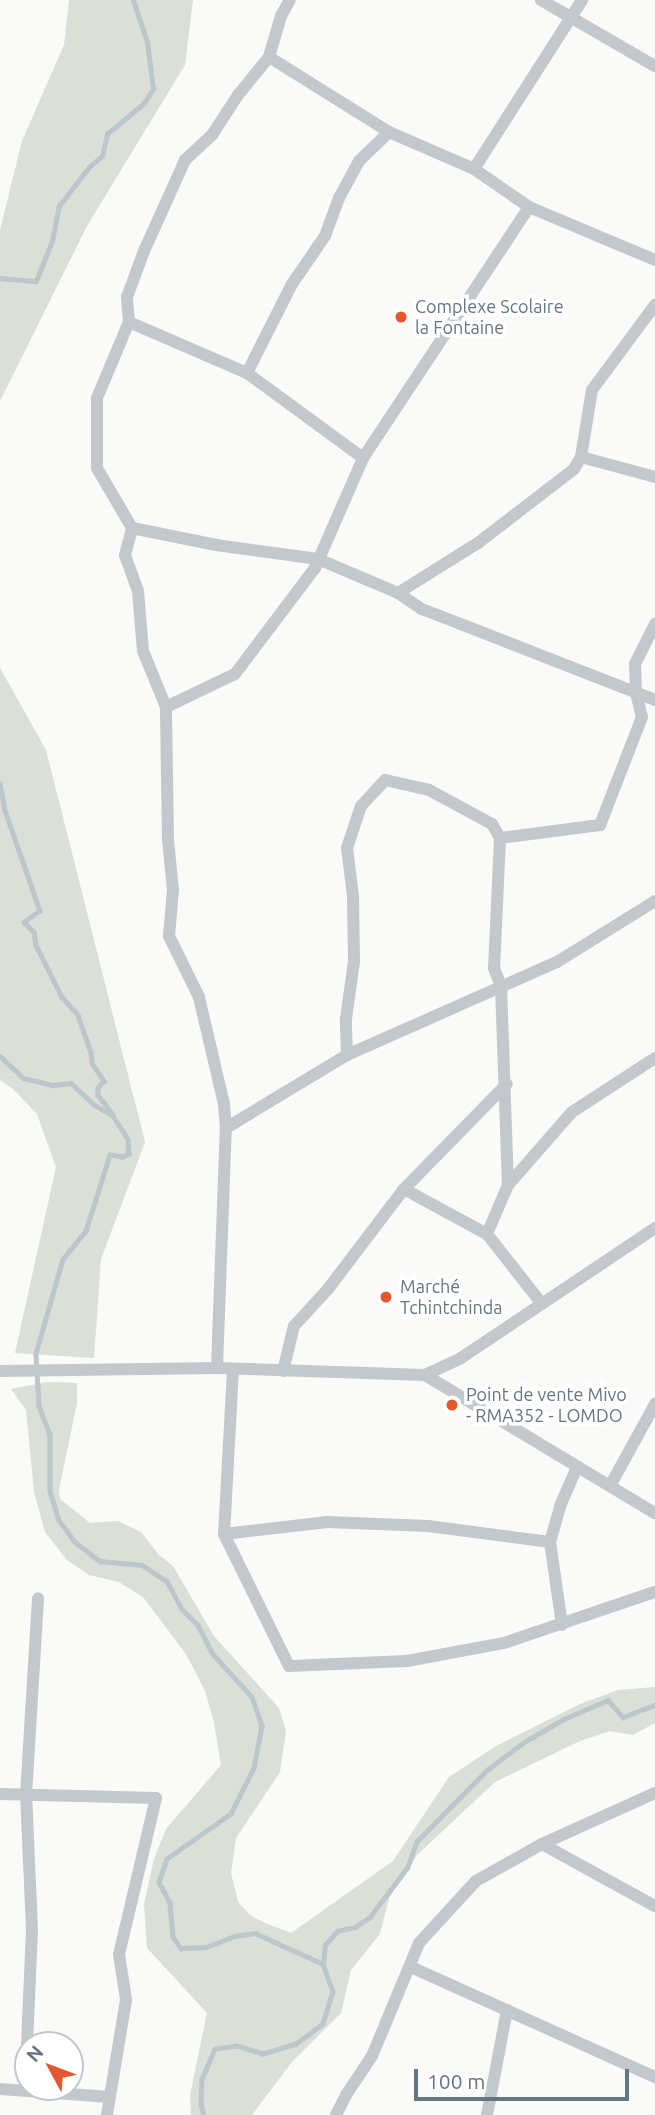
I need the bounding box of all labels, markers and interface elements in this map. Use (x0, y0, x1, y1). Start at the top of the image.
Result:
place label: Complexe Scolaire la Fontaine (415, 296, 564, 338)
marker: Complexe Scolaire la Fontaine (393, 309, 409, 325)
place label: Marché Tchintchinda (400, 1276, 503, 1318)
marker: Marché Tchintchinda (378, 1289, 394, 1305)
place label: Point de vente Mivo - RMA352 - LOMDO (466, 1384, 627, 1426)
marker: Point de vente Mivo - RMA352 - LOMDO (444, 1397, 460, 1413)
north arrow (14, 2031, 84, 2101)
text: N (22, 2041, 48, 2066)
scale bar (417, 2056, 632, 2100)
text: 100 m (427, 2069, 485, 2093)

